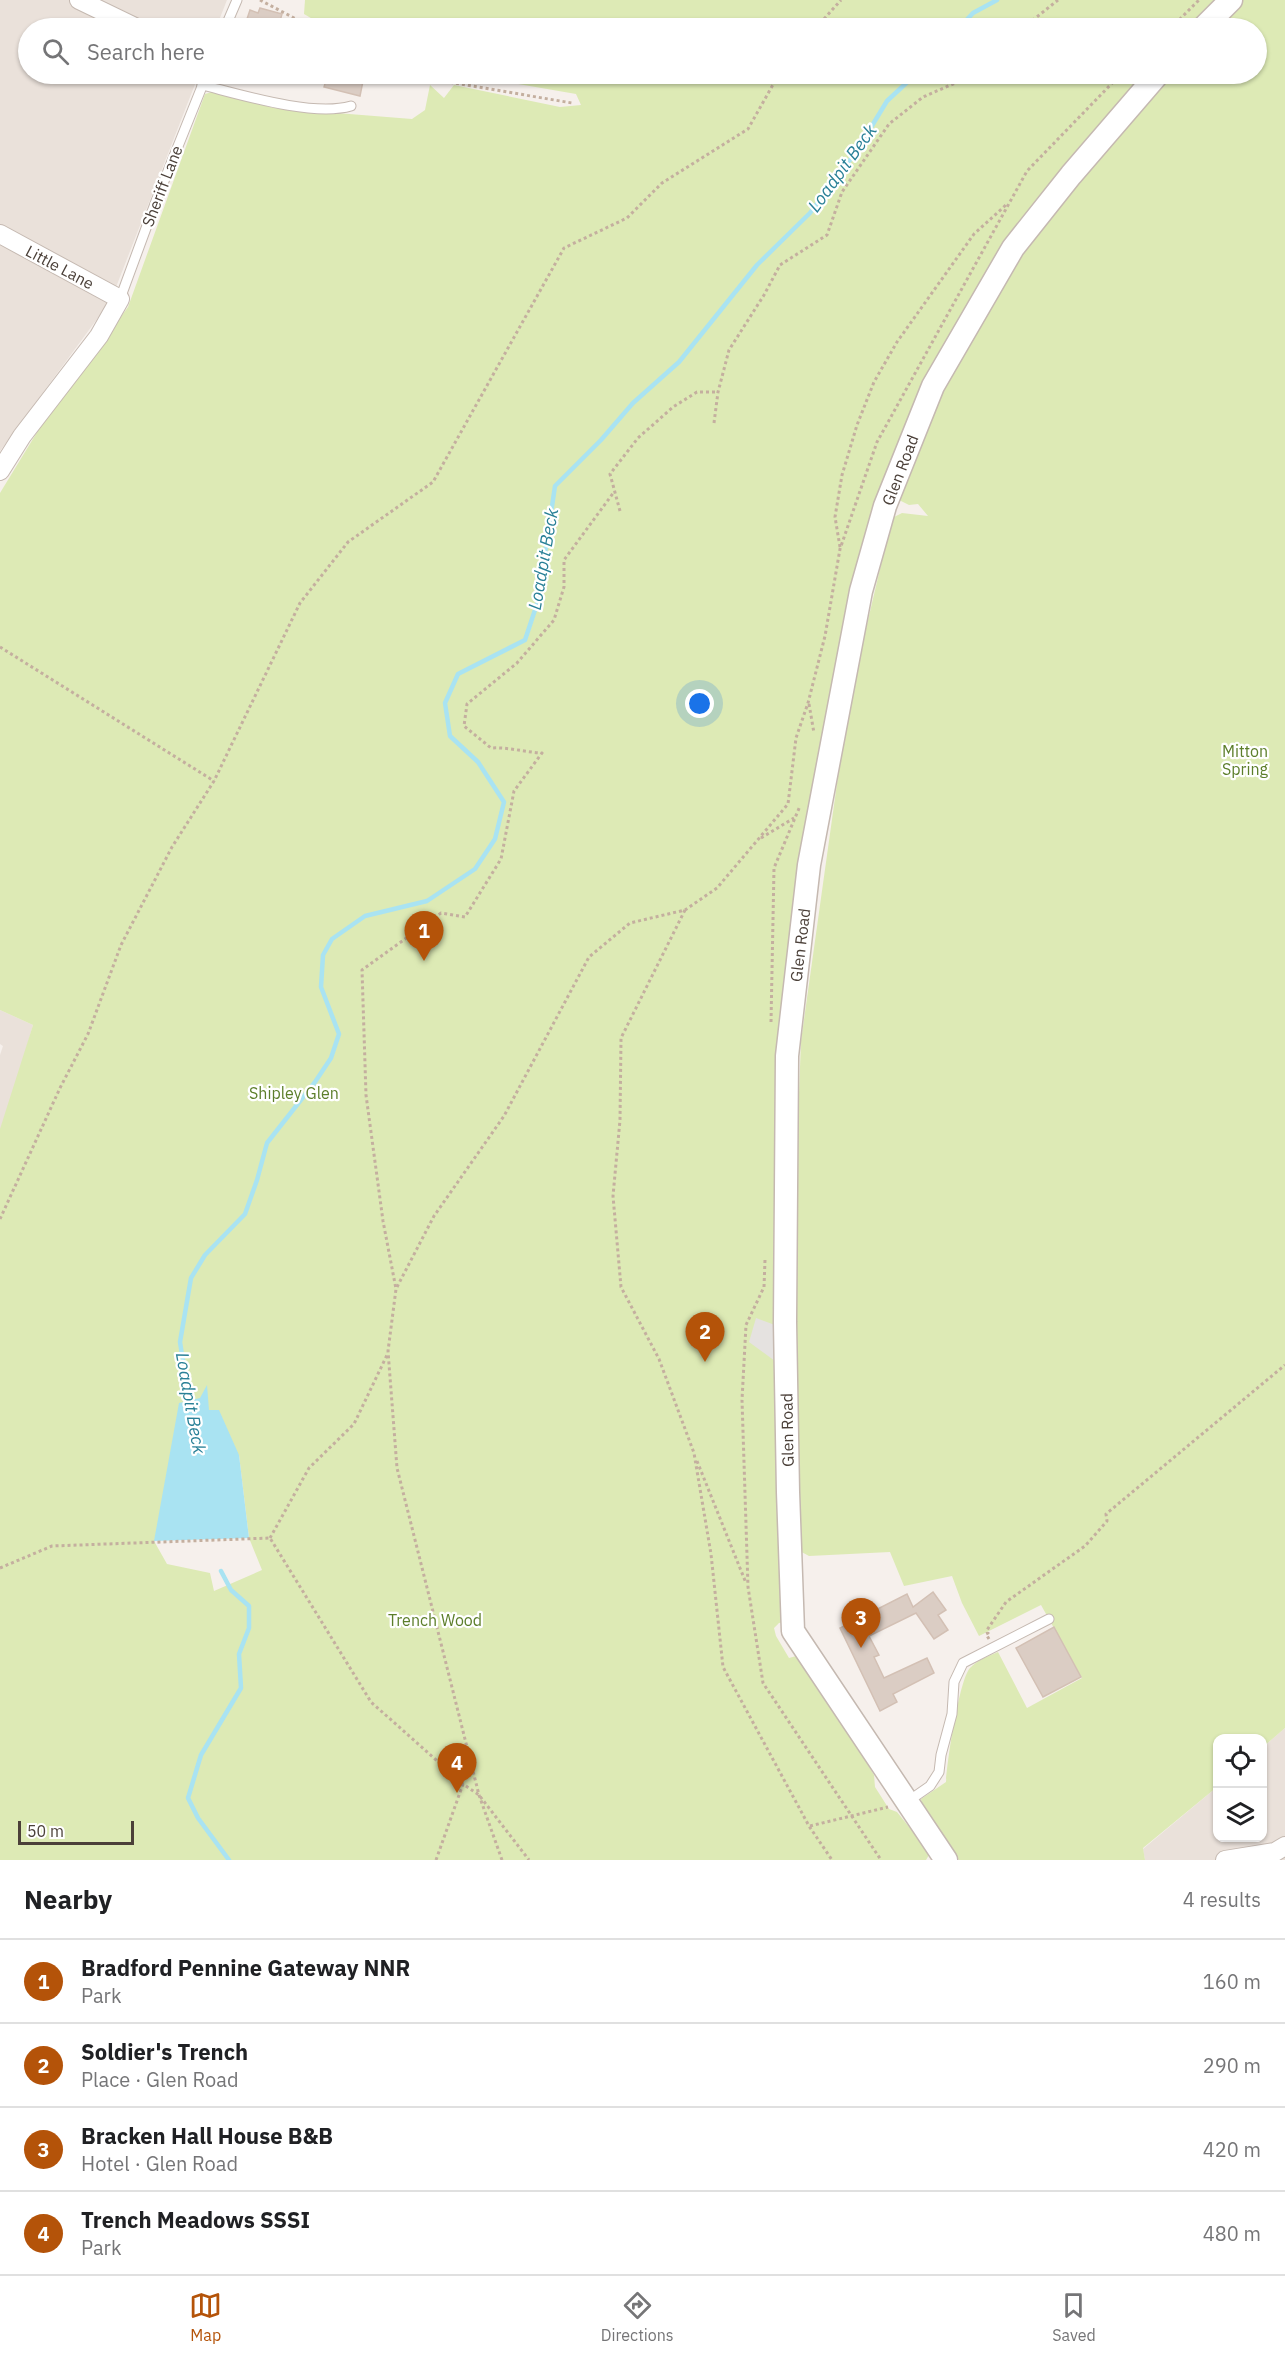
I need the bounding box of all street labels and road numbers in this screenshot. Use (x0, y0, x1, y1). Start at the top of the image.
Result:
street label: Sheriff Lane (137, 142, 187, 230)
street label: Little Lane (22, 241, 98, 293)
street label: Glen Road (877, 432, 923, 508)
street label: Glen Road (786, 907, 814, 983)
street label: Glen Road (776, 1393, 798, 1467)

